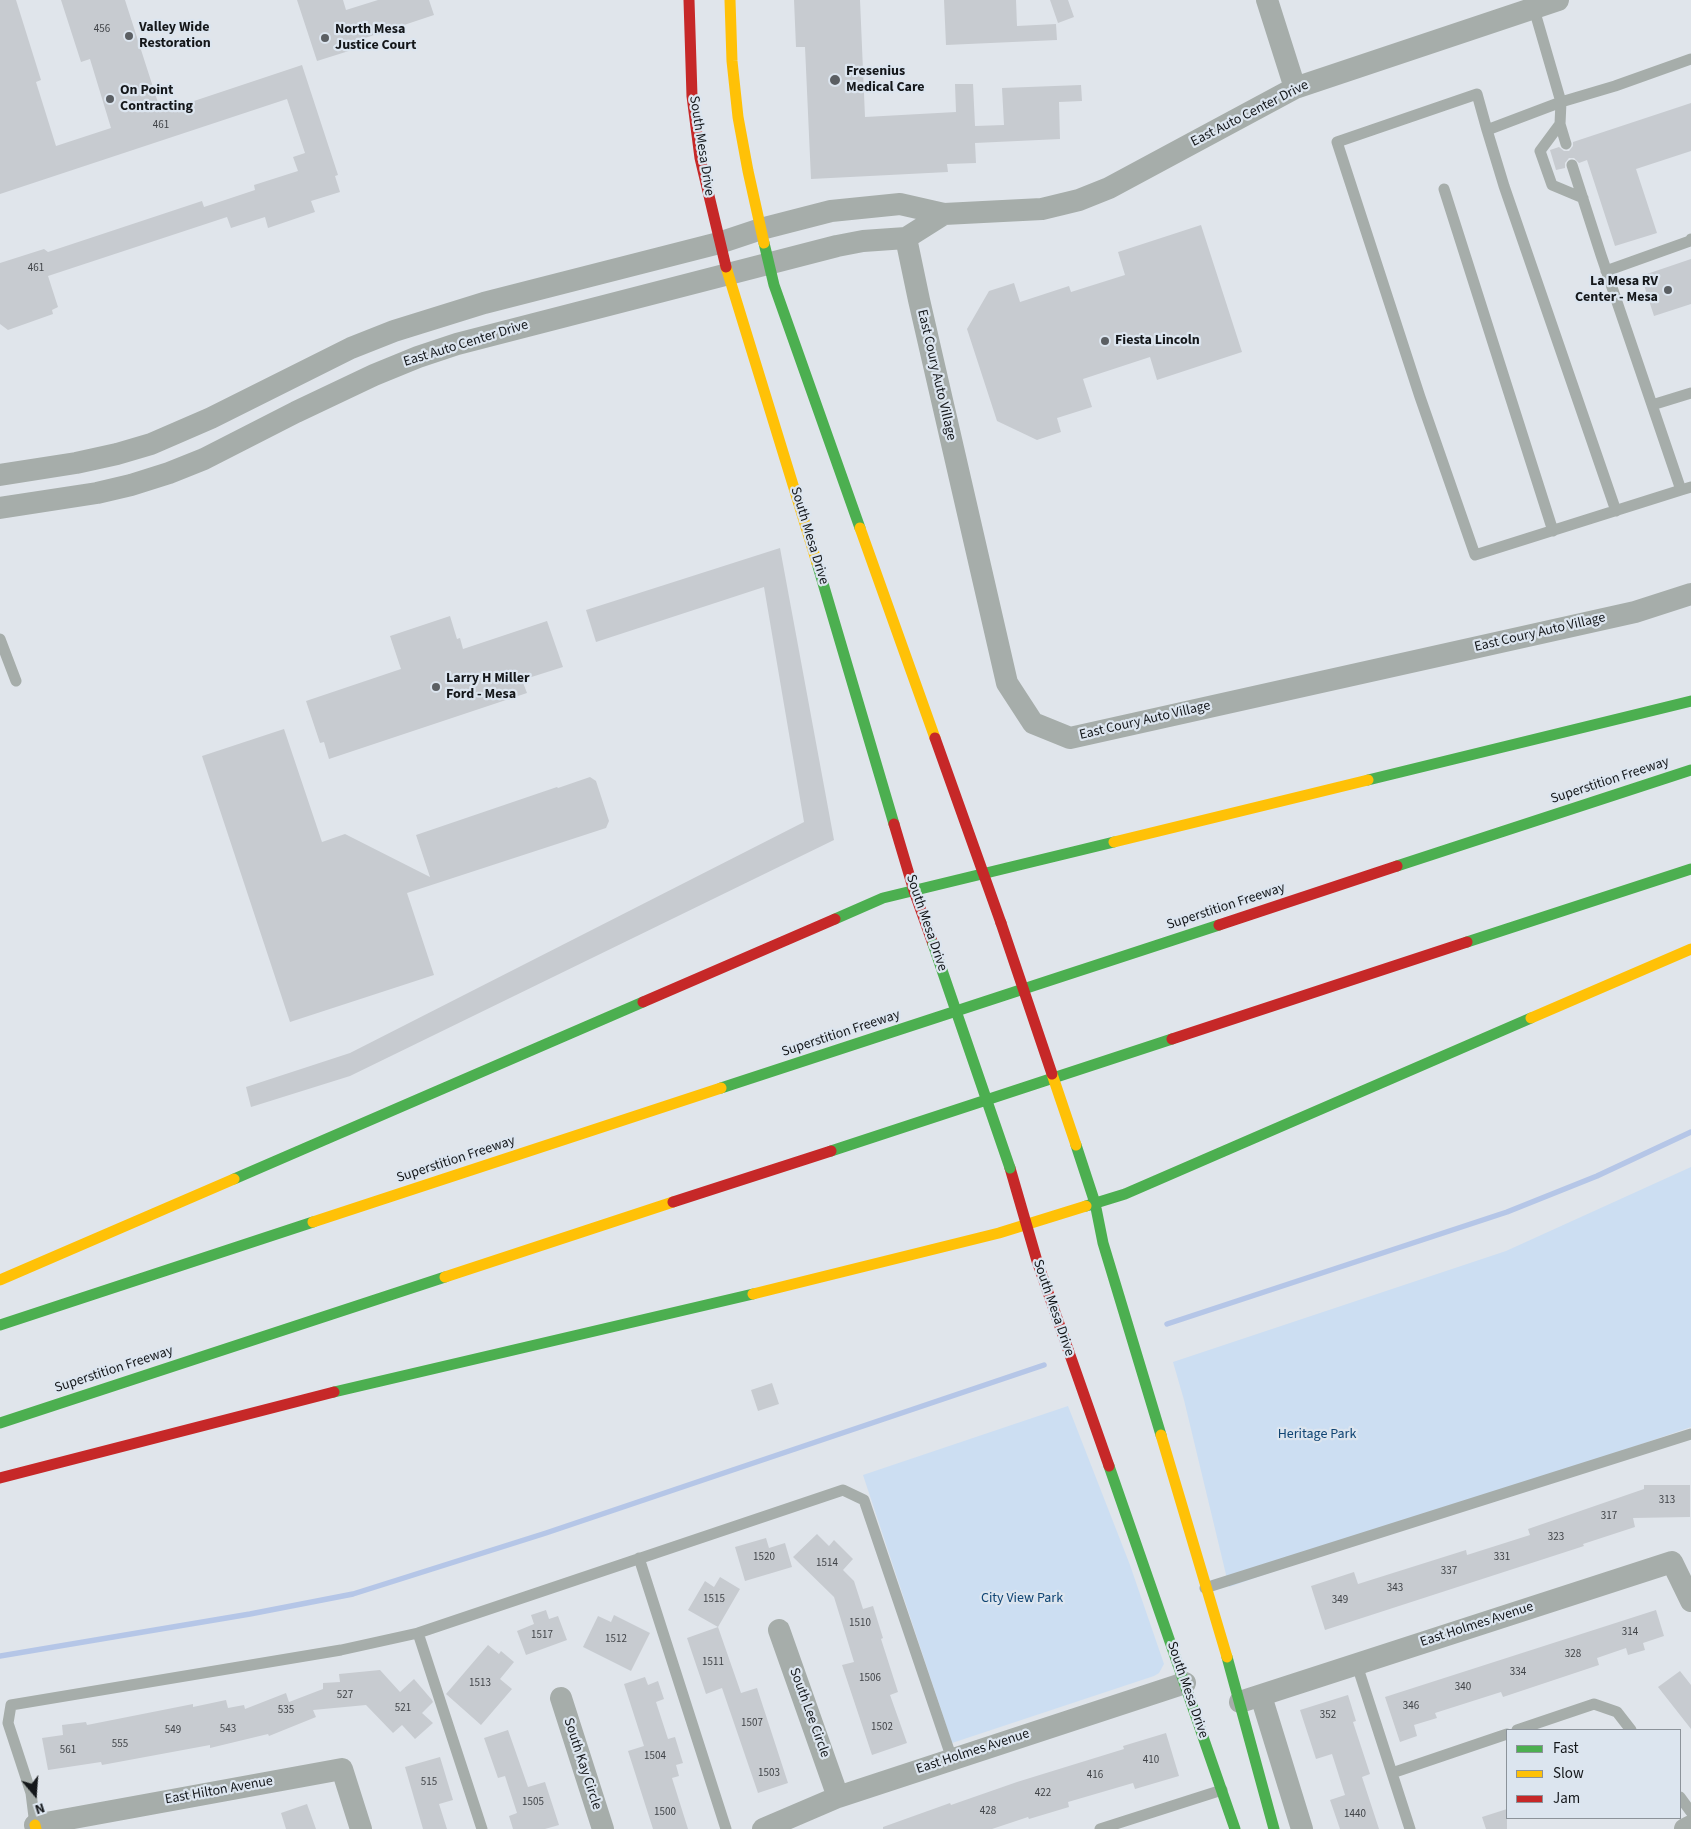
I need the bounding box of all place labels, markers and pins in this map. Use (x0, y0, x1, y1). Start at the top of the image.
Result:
place label: Valley Wide Restoration (139, 20, 211, 52)
place label: North Mesa Justice Court (335, 22, 416, 54)
marker: Valley Wide Restoration (123, 30, 135, 42)
marker: North Mesa Justice Court (319, 32, 331, 44)
place label: Fresenius Medical Care (846, 64, 925, 96)
marker: Fresenius Medical Care (828, 73, 842, 87)
place label: On Point Contracting (120, 83, 193, 115)
marker: On Point Contracting (104, 93, 116, 105)
place label: La Mesa RV Center - Mesa (1575, 274, 1658, 306)
marker: La Mesa RV Center - Mesa (1662, 284, 1674, 296)
place label: Fiesta Lincoln (1115, 333, 1200, 349)
marker: Fiesta Lincoln (1099, 335, 1111, 347)
place label: Larry H Miller Ford - Mesa (446, 671, 530, 704)
marker: Larry H Miller Ford - Mesa (430, 681, 442, 693)

